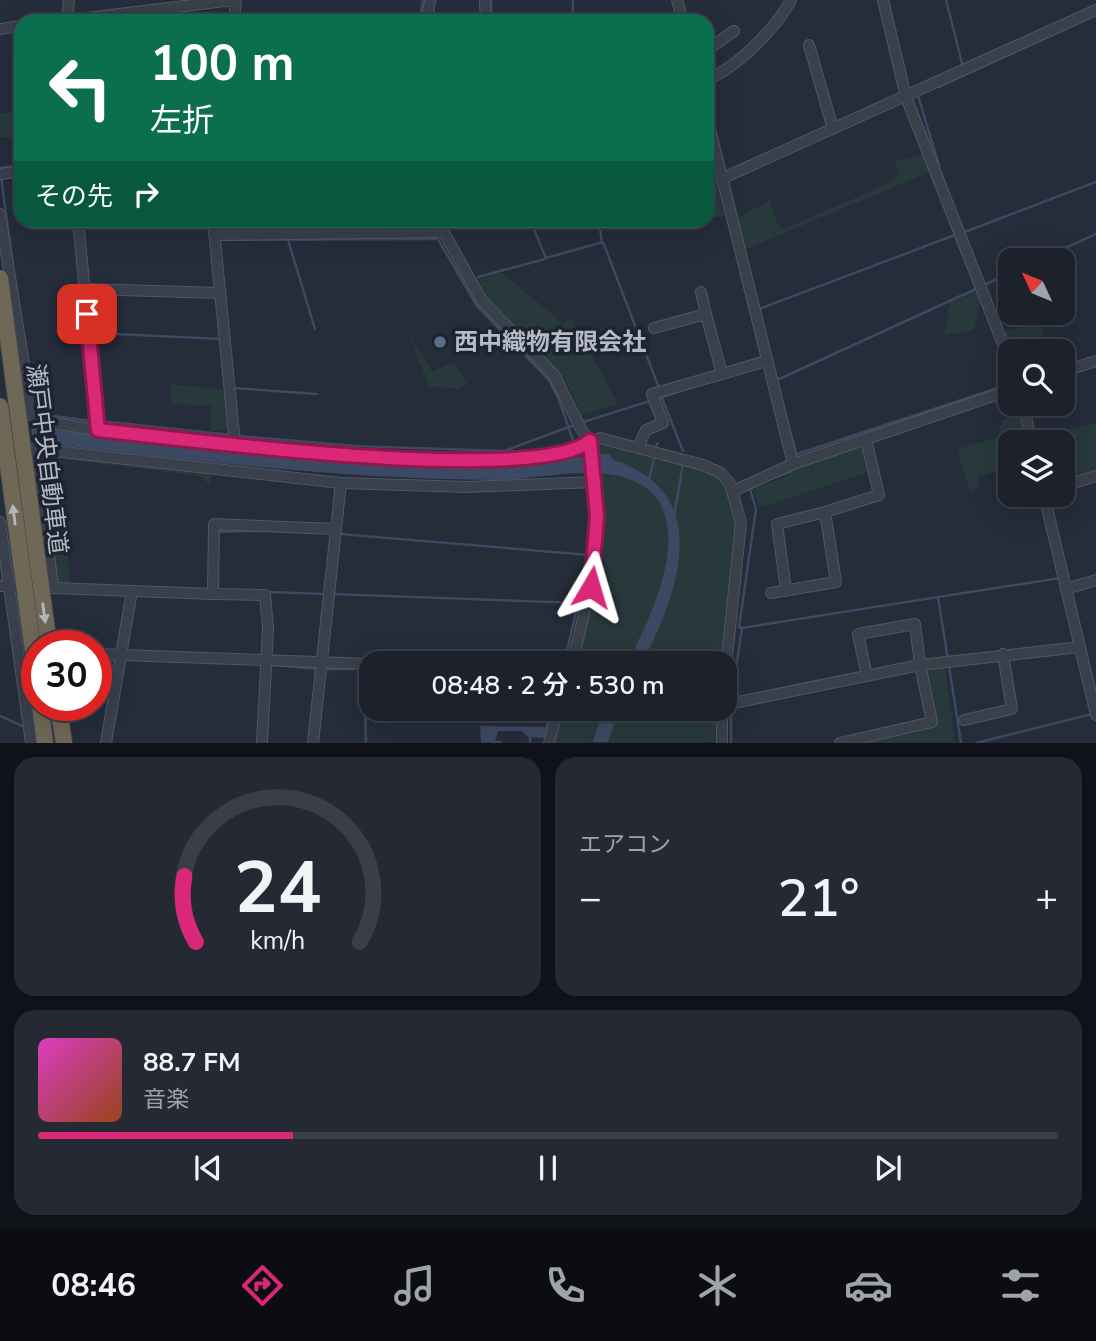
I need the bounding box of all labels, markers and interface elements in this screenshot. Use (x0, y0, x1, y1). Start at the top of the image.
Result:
text: 100 m (150, 30, 294, 97)
icon: left (35, 42, 126, 133)
text: 左折 (150, 99, 214, 142)
icon: right (127, 175, 165, 213)
text: その先 (35, 179, 113, 214)
north arrow (998, 248, 1074, 326)
map controls (998, 248, 1075, 507)
pin (57, 284, 117, 344)
icon: arrive (68, 295, 106, 333)
place label: 西中織物有限会社 (454, 326, 646, 358)
marker: 西中織物有限会社 (432, 334, 448, 350)
button: search (998, 339, 1075, 416)
street label: 瀬戸中央自動車道 (19, 362, 75, 556)
button: layers (998, 430, 1075, 507)
one-way arrow (9, 504, 20, 526)
position arrow (554, 550, 628, 624)
one-way arrow (39, 602, 50, 624)
speed limit sign: 30 (21, 630, 112, 721)
text: 08:48 · 2 分 · 530 m (432, 668, 664, 703)
text: エアコン (579, 829, 671, 860)
text: 24 (234, 839, 321, 939)
text: 21° (778, 863, 859, 934)
text: − (579, 873, 602, 924)
text: + (1035, 873, 1058, 924)
text: km/h (250, 924, 305, 958)
text: 88.7 FM (143, 1045, 240, 1080)
text: 音楽 (143, 1084, 189, 1115)
icon: previous (189, 1149, 227, 1187)
icon: pause (529, 1149, 567, 1187)
icon: next (869, 1149, 907, 1187)
icon: directions (238, 1261, 287, 1310)
icon: music (390, 1261, 439, 1310)
icon: phone (541, 1261, 590, 1310)
icon: climate (693, 1261, 742, 1310)
icon: car (844, 1261, 893, 1310)
icon: filters (996, 1261, 1045, 1310)
text: 08:46 (51, 1264, 136, 1307)

